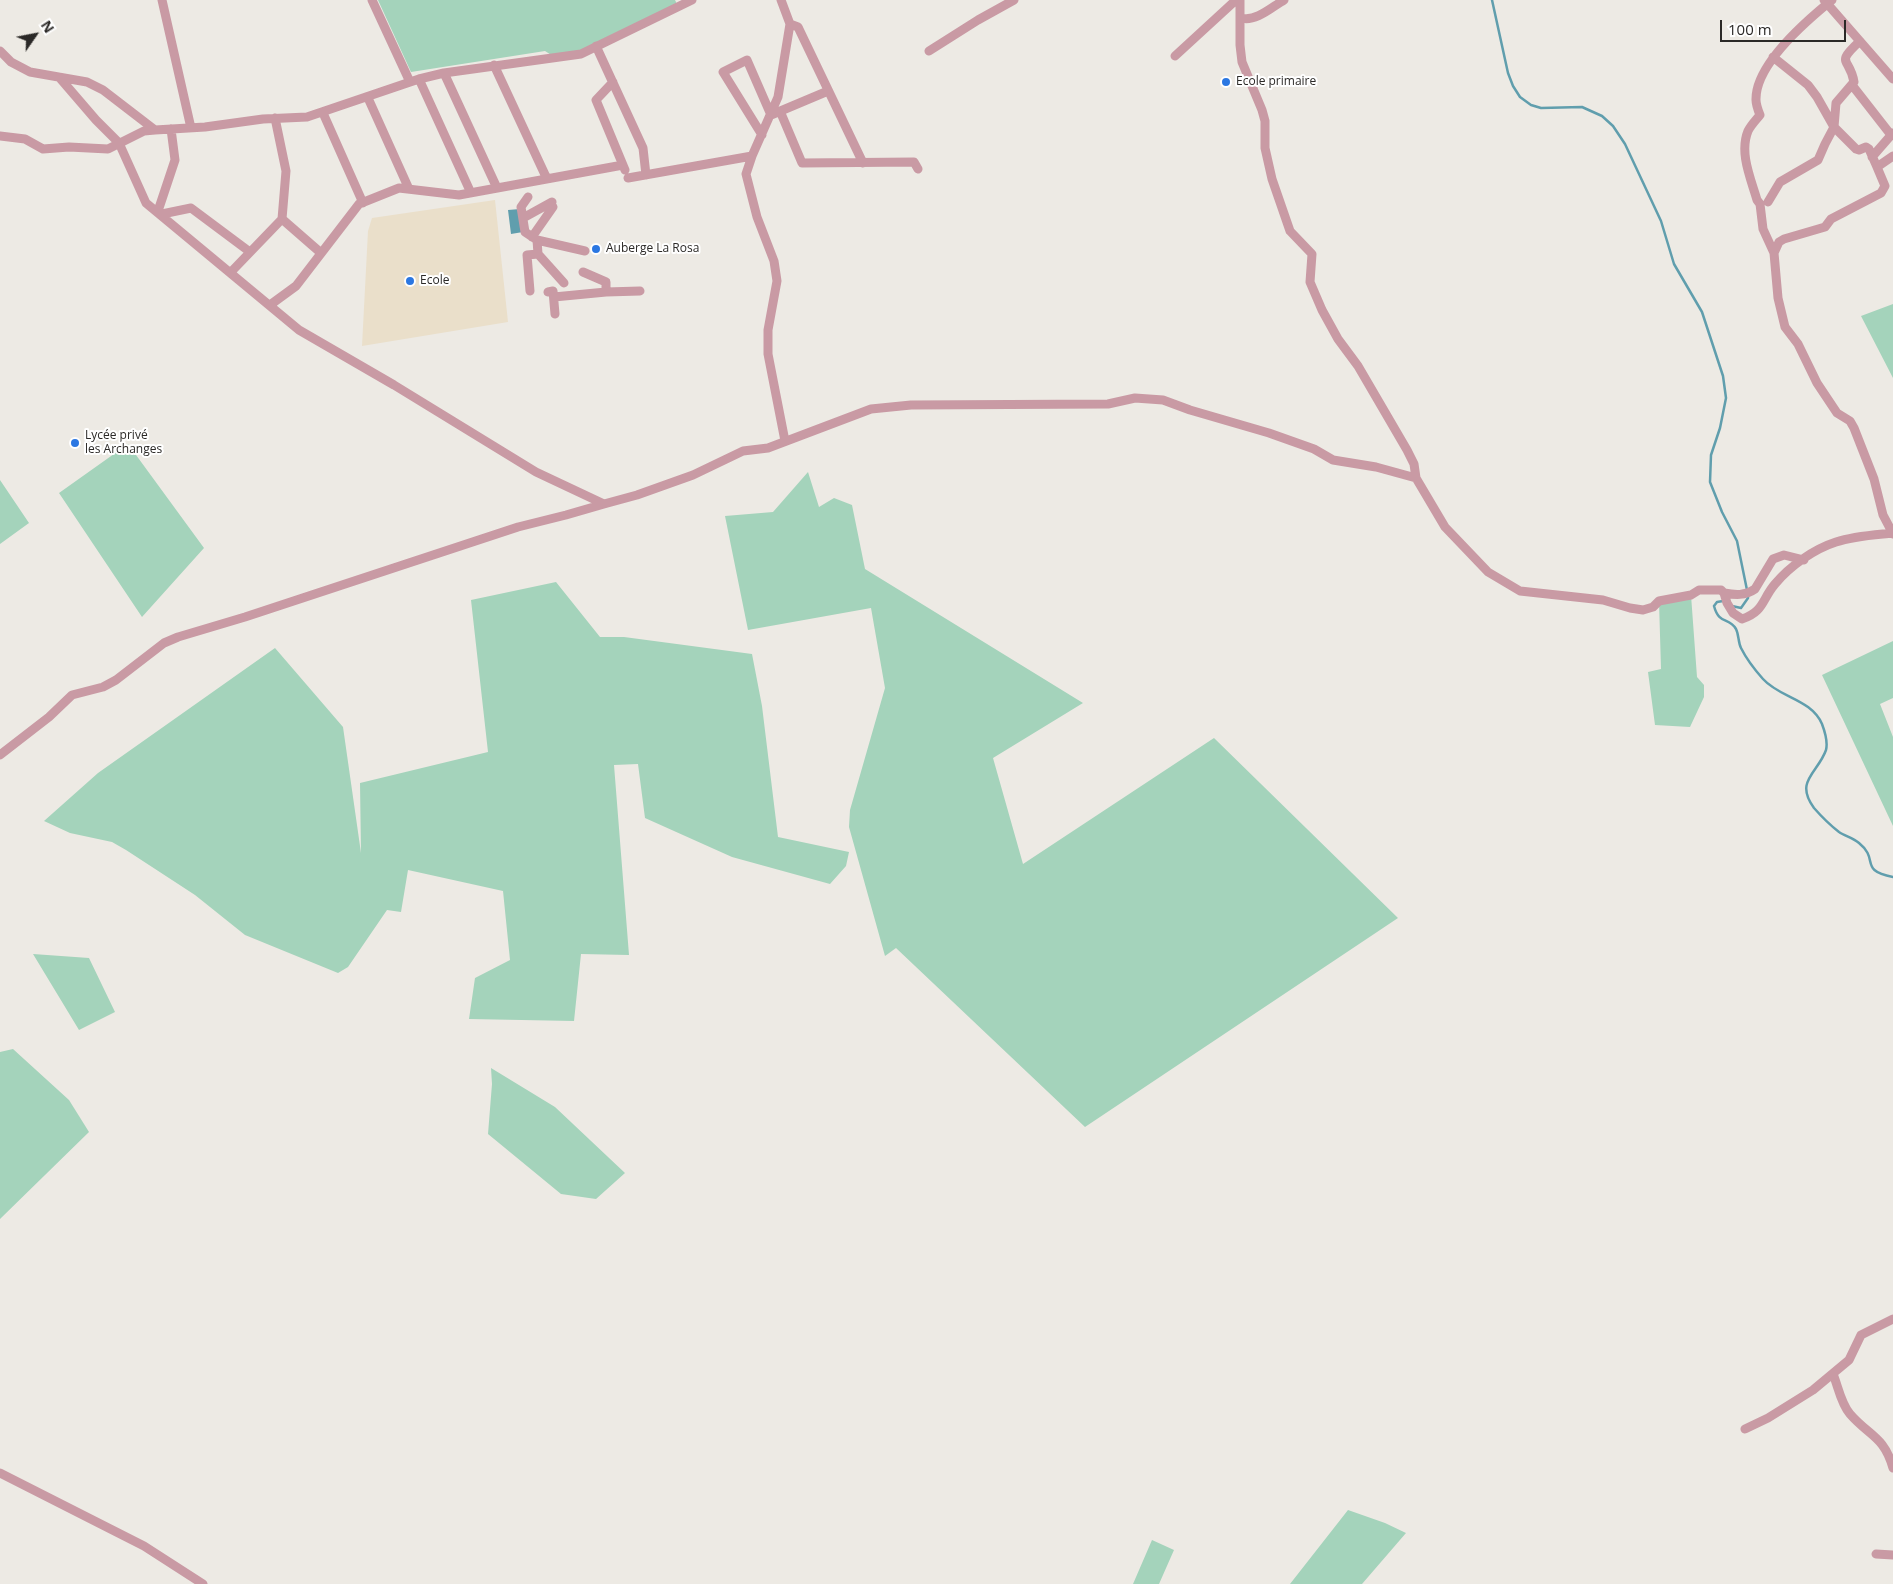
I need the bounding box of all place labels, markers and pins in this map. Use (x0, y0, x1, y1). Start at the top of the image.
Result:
place label: Ecole primaire (1236, 75, 1316, 89)
marker: Ecole primaire (1220, 76, 1232, 88)
place label: Auberge La Rosa (606, 242, 699, 256)
marker: Auberge La Rosa (590, 243, 602, 255)
place label: Ecole (420, 274, 449, 288)
marker: Ecole (404, 275, 416, 287)
place label: Lycée privé les Archanges (85, 429, 162, 457)
marker: Lycée privé les Archanges (69, 437, 81, 449)

